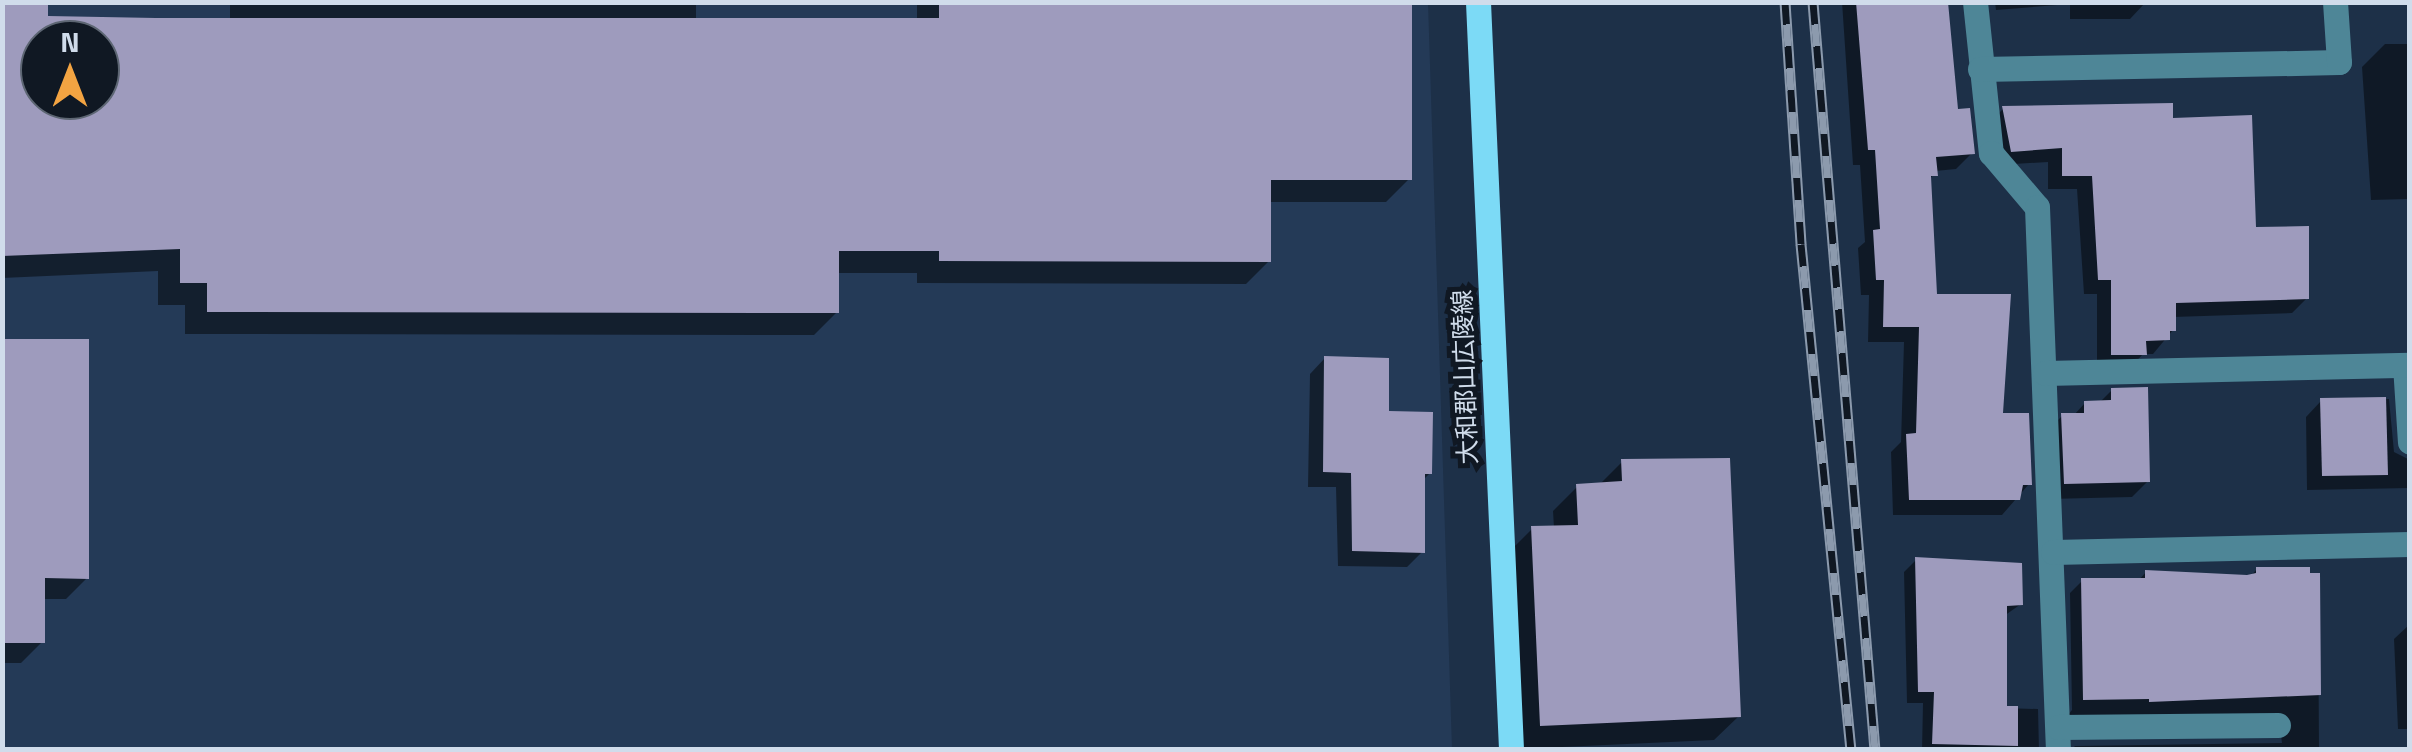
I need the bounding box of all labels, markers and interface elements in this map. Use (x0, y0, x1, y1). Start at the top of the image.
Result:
north arrow (20, 20, 120, 120)
text: N (60, 20, 80, 63)
street label: 大和郡山広陵線 (1447, 289, 1483, 465)

